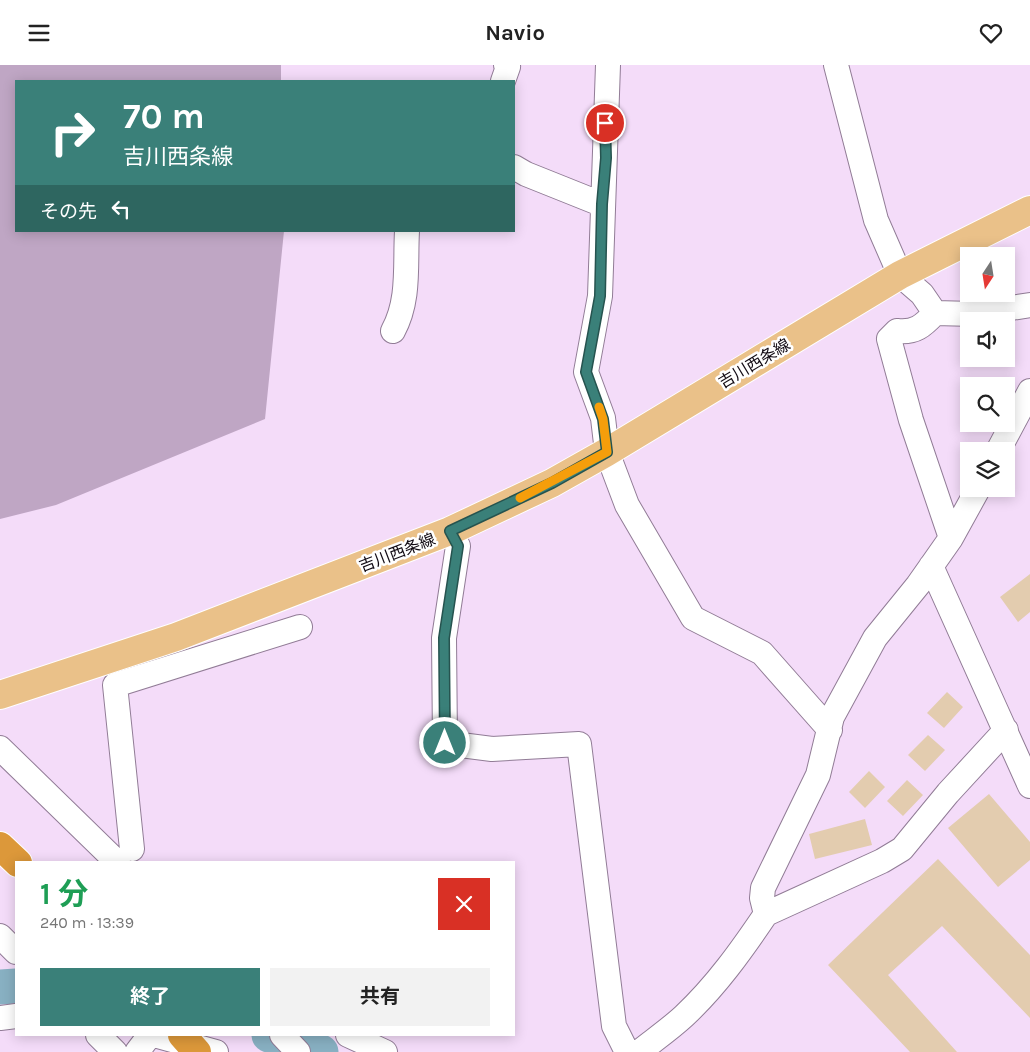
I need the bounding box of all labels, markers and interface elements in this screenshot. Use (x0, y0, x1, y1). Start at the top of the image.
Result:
icon: menu (25, 19, 53, 47)
icon: heart (977, 19, 1005, 47)
text: Navio (485, 20, 545, 46)
text: 70 m (123, 96, 205, 137)
icon: right (40, 100, 105, 165)
pin (584, 102, 626, 144)
icon: arrive (591, 109, 619, 137)
text: 吉川西条線 (123, 144, 233, 170)
icon: left (107, 195, 135, 223)
text: その先 (40, 201, 97, 223)
north arrow (960, 247, 1015, 303)
map controls (960, 247, 1015, 497)
button: sound (960, 312, 1015, 367)
street label: 吉川西条線 (715, 335, 793, 392)
button: search (960, 377, 1015, 432)
button: layers (960, 442, 1015, 497)
street label: 吉川西条線 (356, 529, 438, 576)
position arrow (418, 716, 470, 768)
text: 1 分 (40, 876, 88, 912)
button: close (438, 878, 490, 930)
text: 240 m · 13:39 (40, 913, 134, 932)
button: 終了 (40, 968, 260, 1026)
button: 共有 (270, 968, 490, 1026)

